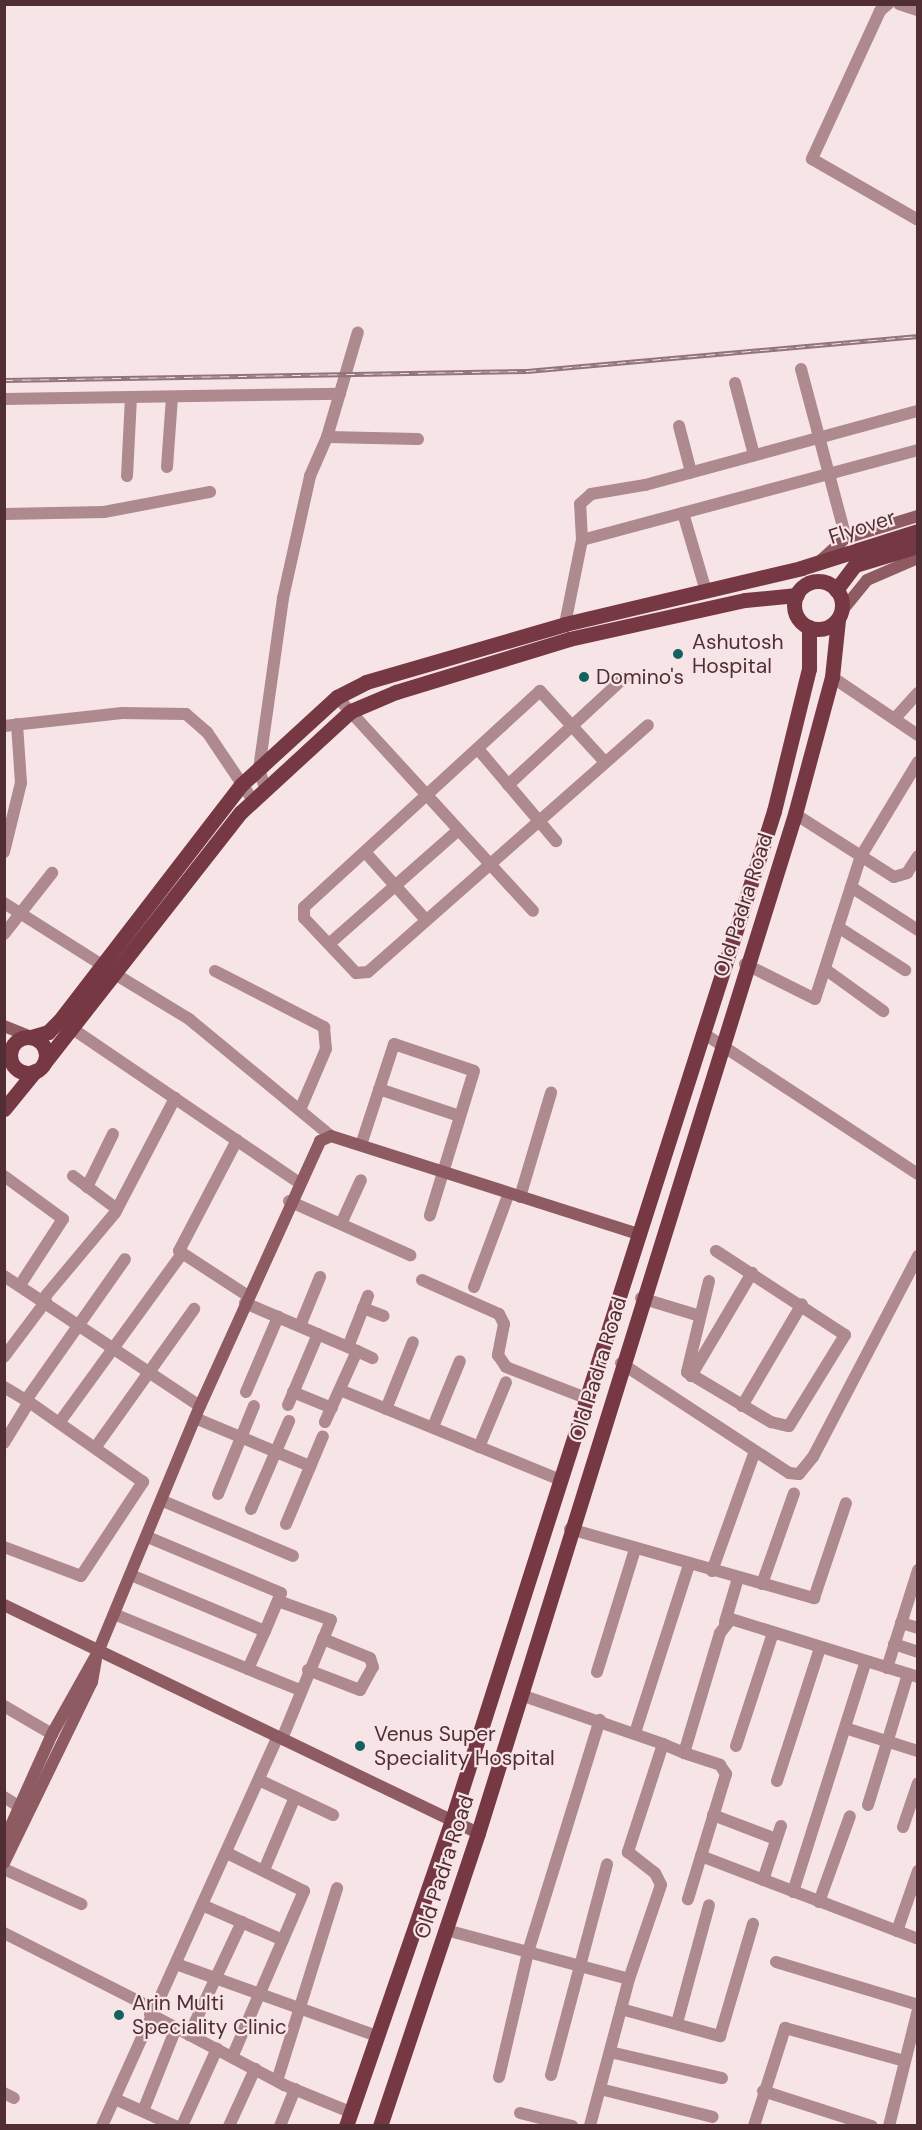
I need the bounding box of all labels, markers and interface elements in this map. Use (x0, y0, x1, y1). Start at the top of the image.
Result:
street label: Flyover (825, 504, 899, 550)
place label: Ashutosh Hospital (692, 629, 784, 679)
marker: Ashutosh Hospital (669, 645, 687, 663)
place label: Domino's (596, 664, 684, 690)
marker: Domino's (577, 670, 591, 684)
street label: Old Padra Road (708, 830, 778, 980)
street label: Old Padra Road (564, 1294, 632, 1444)
place label: Venus Super Speciality Hospital (374, 1721, 555, 1771)
marker: Venus Super Speciality Hospital (351, 1737, 369, 1755)
street label: Old Padra Road (409, 1792, 479, 1942)
place label: Arin Multi Speciality Clinic (132, 1990, 287, 2040)
marker: Arin Multi Speciality Clinic (110, 2006, 128, 2024)

